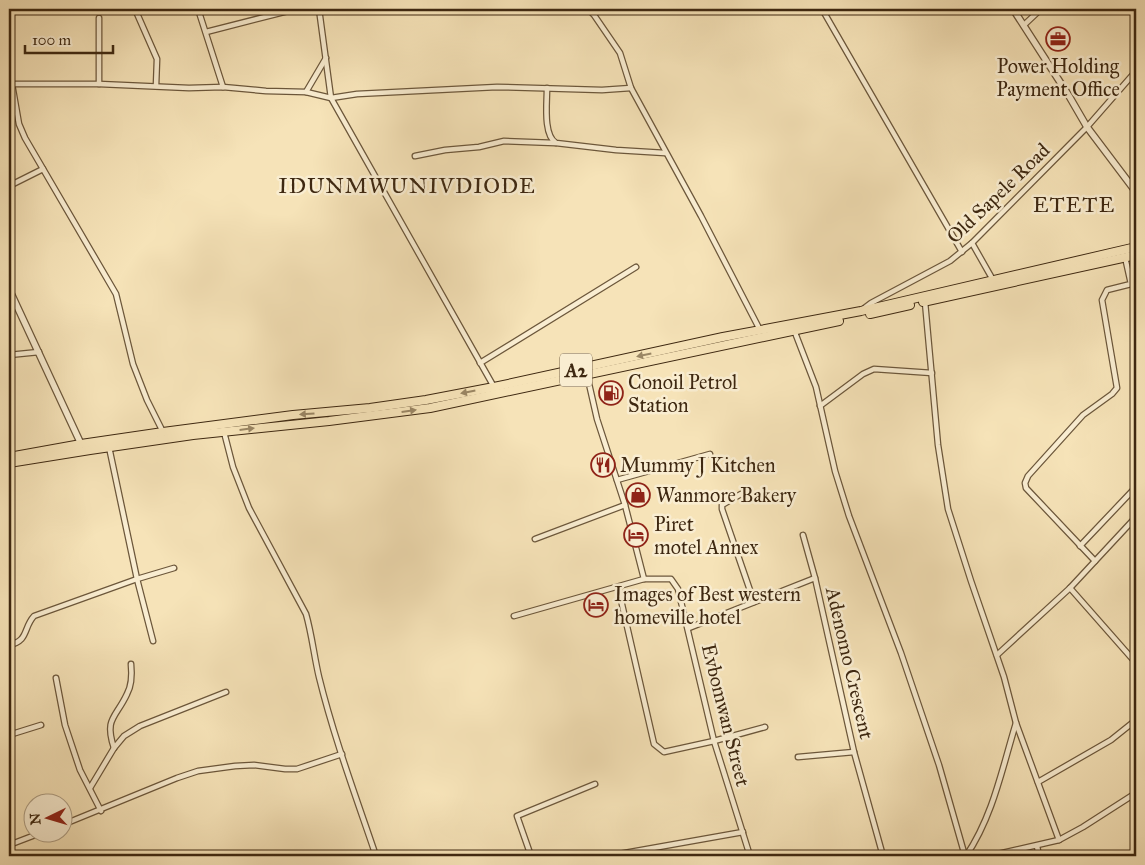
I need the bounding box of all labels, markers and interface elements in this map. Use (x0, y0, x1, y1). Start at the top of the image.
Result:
scale bar (25, 22, 112, 54)
office icon: Power Holding Payment Office (1045, 26, 1071, 52)
text: 100 m (32, 31, 72, 49)
place label: Power Holding Payment Office (996, 54, 1120, 101)
street label: Old Sapele Road (942, 138, 1054, 248)
district label: IDUNMWUNIVDIODE (278, 172, 536, 199)
district label: ETETE (1033, 191, 1115, 218)
one-way arrow (636, 351, 652, 359)
road number: A2 (560, 354, 592, 386)
place label: Conoil Petrol Station (628, 370, 738, 417)
fuel station icon: Conoil Petrol Station (598, 380, 624, 406)
one-way arrow (460, 389, 476, 397)
one-way arrow (401, 406, 417, 414)
one-way arrow (299, 410, 315, 418)
one-way arrow (240, 425, 256, 433)
restaurant icon: Mummy J Kitchen (590, 452, 616, 478)
place label: Mummy J Kitchen (620, 453, 776, 478)
shop icon: Wanmore Bakery (625, 482, 651, 508)
place label: Wanmore Bakery (656, 483, 797, 507)
place label: Piret motel Annex (654, 512, 758, 559)
hotel icon: Piret motel Annex (623, 522, 649, 548)
place label: Images of Best western homeville hotel (614, 582, 801, 629)
street label: Adenomo Crescent (821, 584, 879, 741)
hotel icon: Images of Best western homeville hotel (583, 592, 609, 618)
street label: Evbomwan Street (697, 641, 755, 789)
north arrow (22, 792, 72, 842)
text: N (27, 812, 45, 826)

